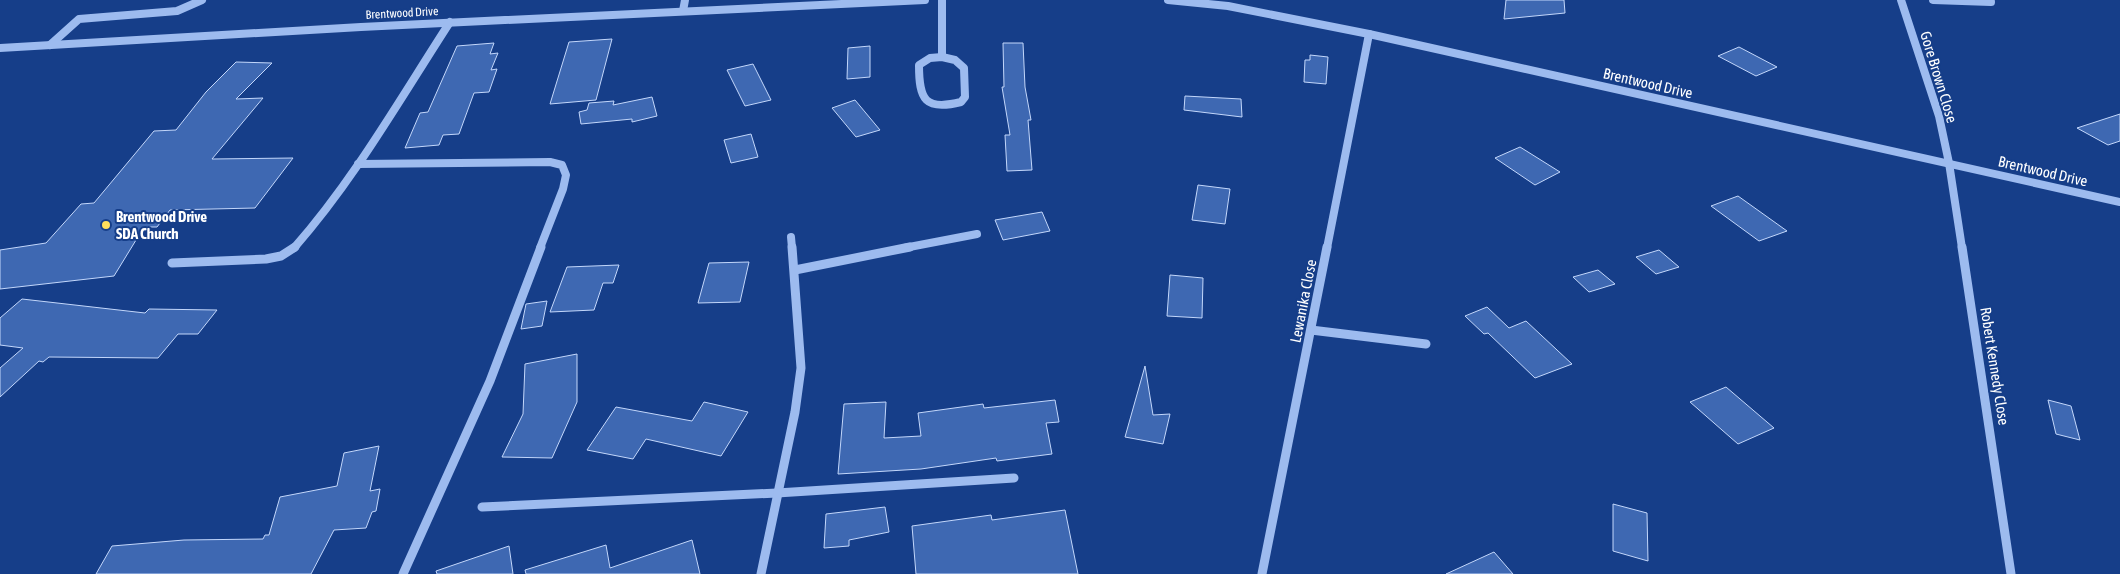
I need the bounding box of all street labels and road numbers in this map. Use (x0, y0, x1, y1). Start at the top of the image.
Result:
street label: Brentwood Drive (365, 4, 439, 22)
street label: Gore Brown Close (1917, 29, 1961, 125)
street label: Brentwood Drive (1602, 64, 1694, 102)
street label: Brentwood Drive (1997, 152, 2089, 190)
street label: Lewanika Close (1287, 258, 1319, 344)
street label: Robert Kennedy Close (1977, 306, 2013, 426)

